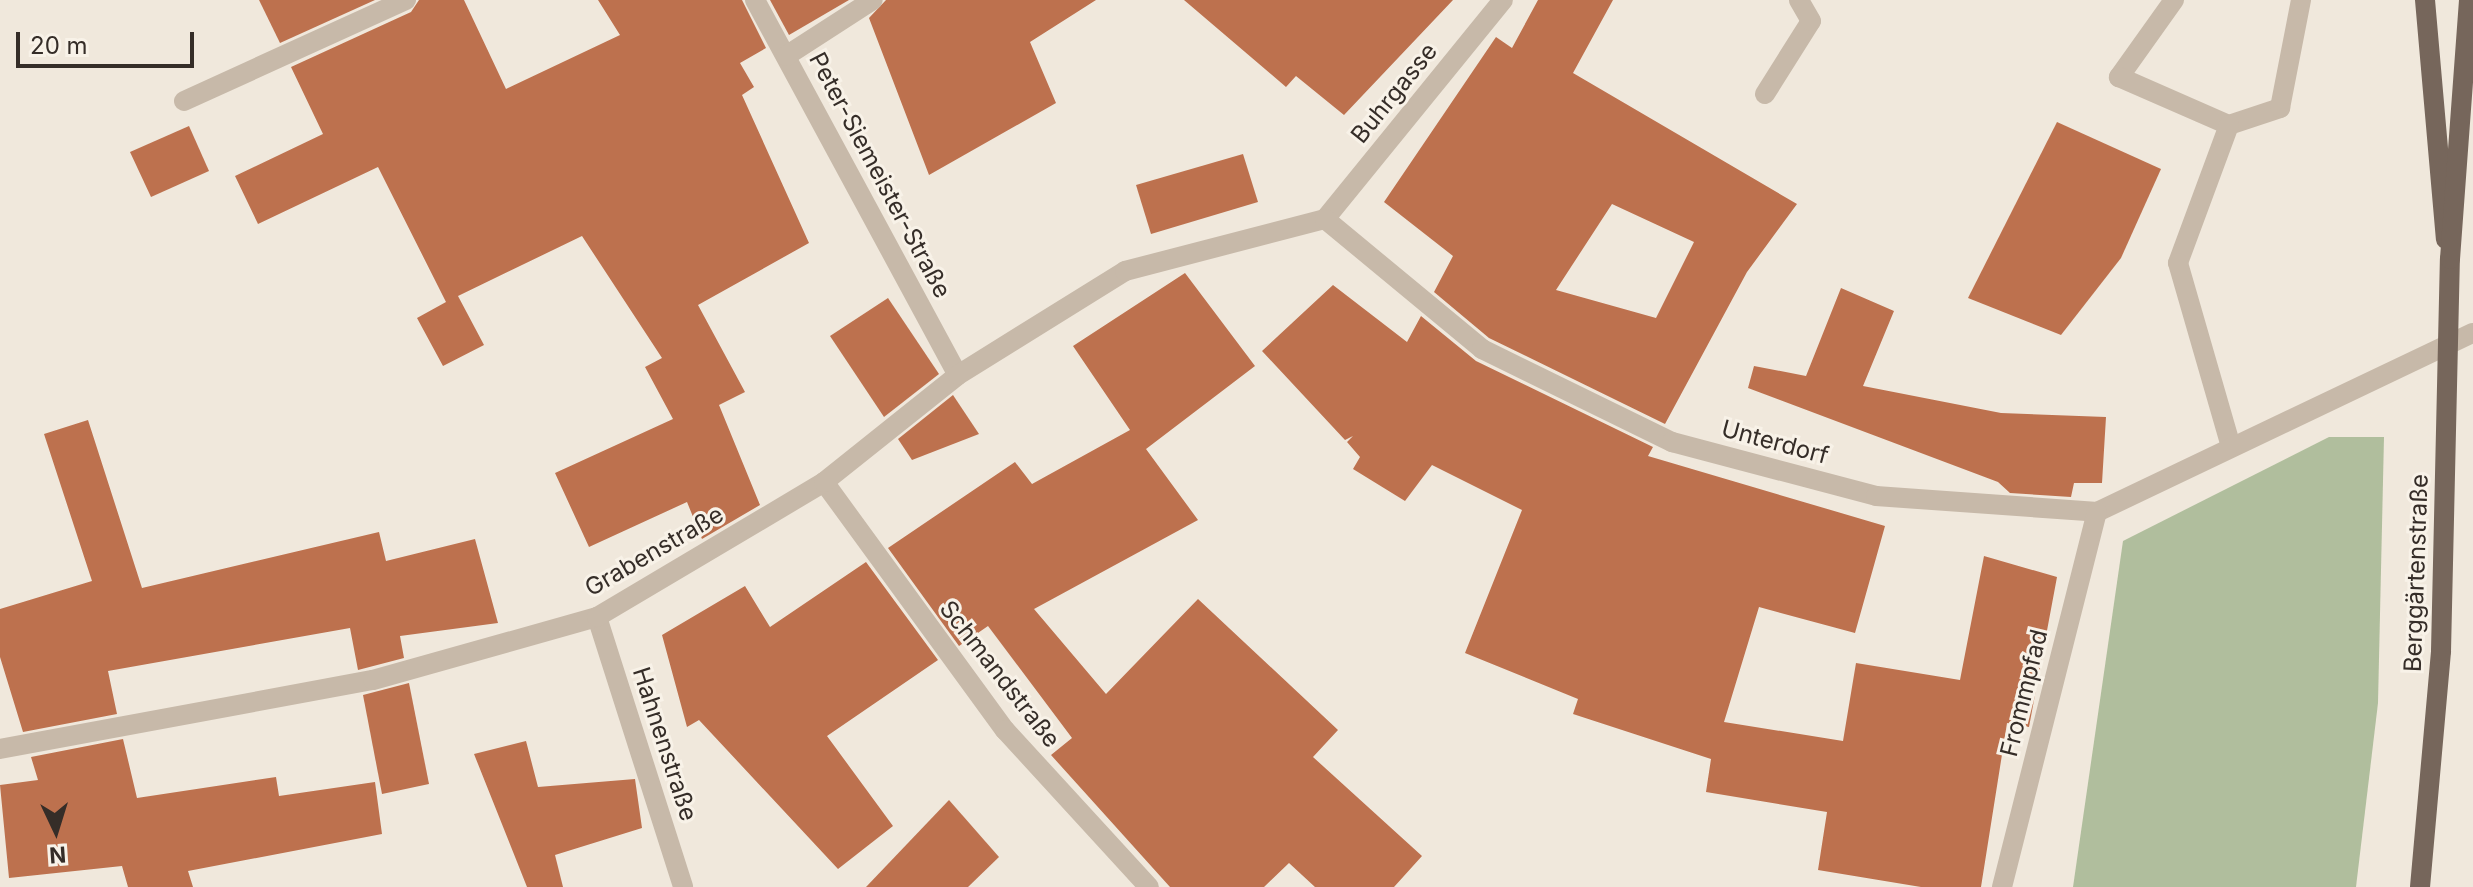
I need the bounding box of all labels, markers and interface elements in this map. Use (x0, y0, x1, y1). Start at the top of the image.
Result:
scale bar (20, 16, 198, 66)
text: 20 m (30, 31, 88, 60)
street label: Buhrgasse (1345, 37, 1443, 149)
street label: Peter-Siemeister-Straße (803, 47, 957, 303)
street label: Unterdorf (1718, 414, 1832, 470)
street label: Berggärtenstraße (2398, 473, 2434, 673)
street label: Grabenstraße (580, 500, 728, 602)
street label: Schmandstraße (934, 595, 1066, 753)
street label: Frommpfad (1994, 626, 2054, 760)
street label: Hahnenstraße (627, 664, 703, 824)
north arrow (16, 791, 96, 871)
text: N (48, 841, 67, 868)

